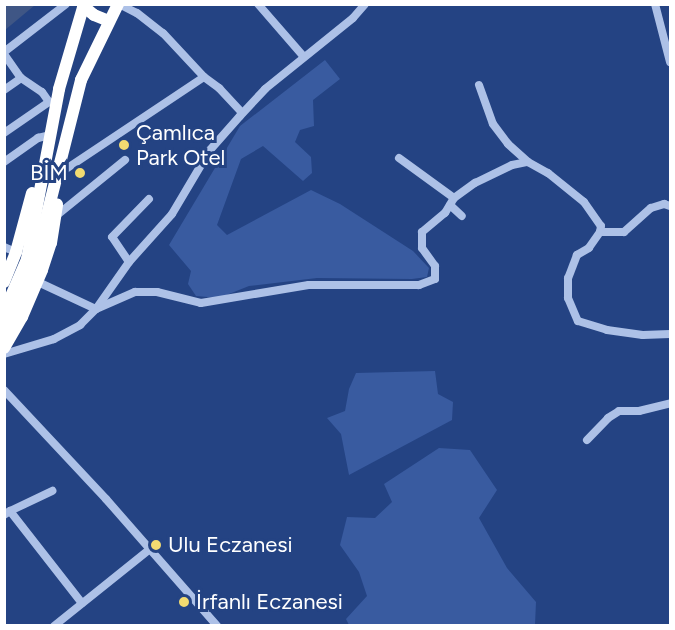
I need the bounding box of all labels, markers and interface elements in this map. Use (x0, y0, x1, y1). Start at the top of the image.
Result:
place label: Çamlıca Park Otel (136, 119, 225, 170)
marker: Çamlıca Park Otel (117, 138, 131, 152)
place label: BİM (30, 160, 68, 186)
marker: BİM (73, 166, 87, 180)
place label: Ulu Eczanesi (168, 532, 293, 558)
marker: Ulu Eczanesi (149, 538, 163, 552)
place label: İrfanlı Eczanesi (196, 589, 343, 615)
marker: İrfanlı Eczanesi (177, 595, 191, 609)

